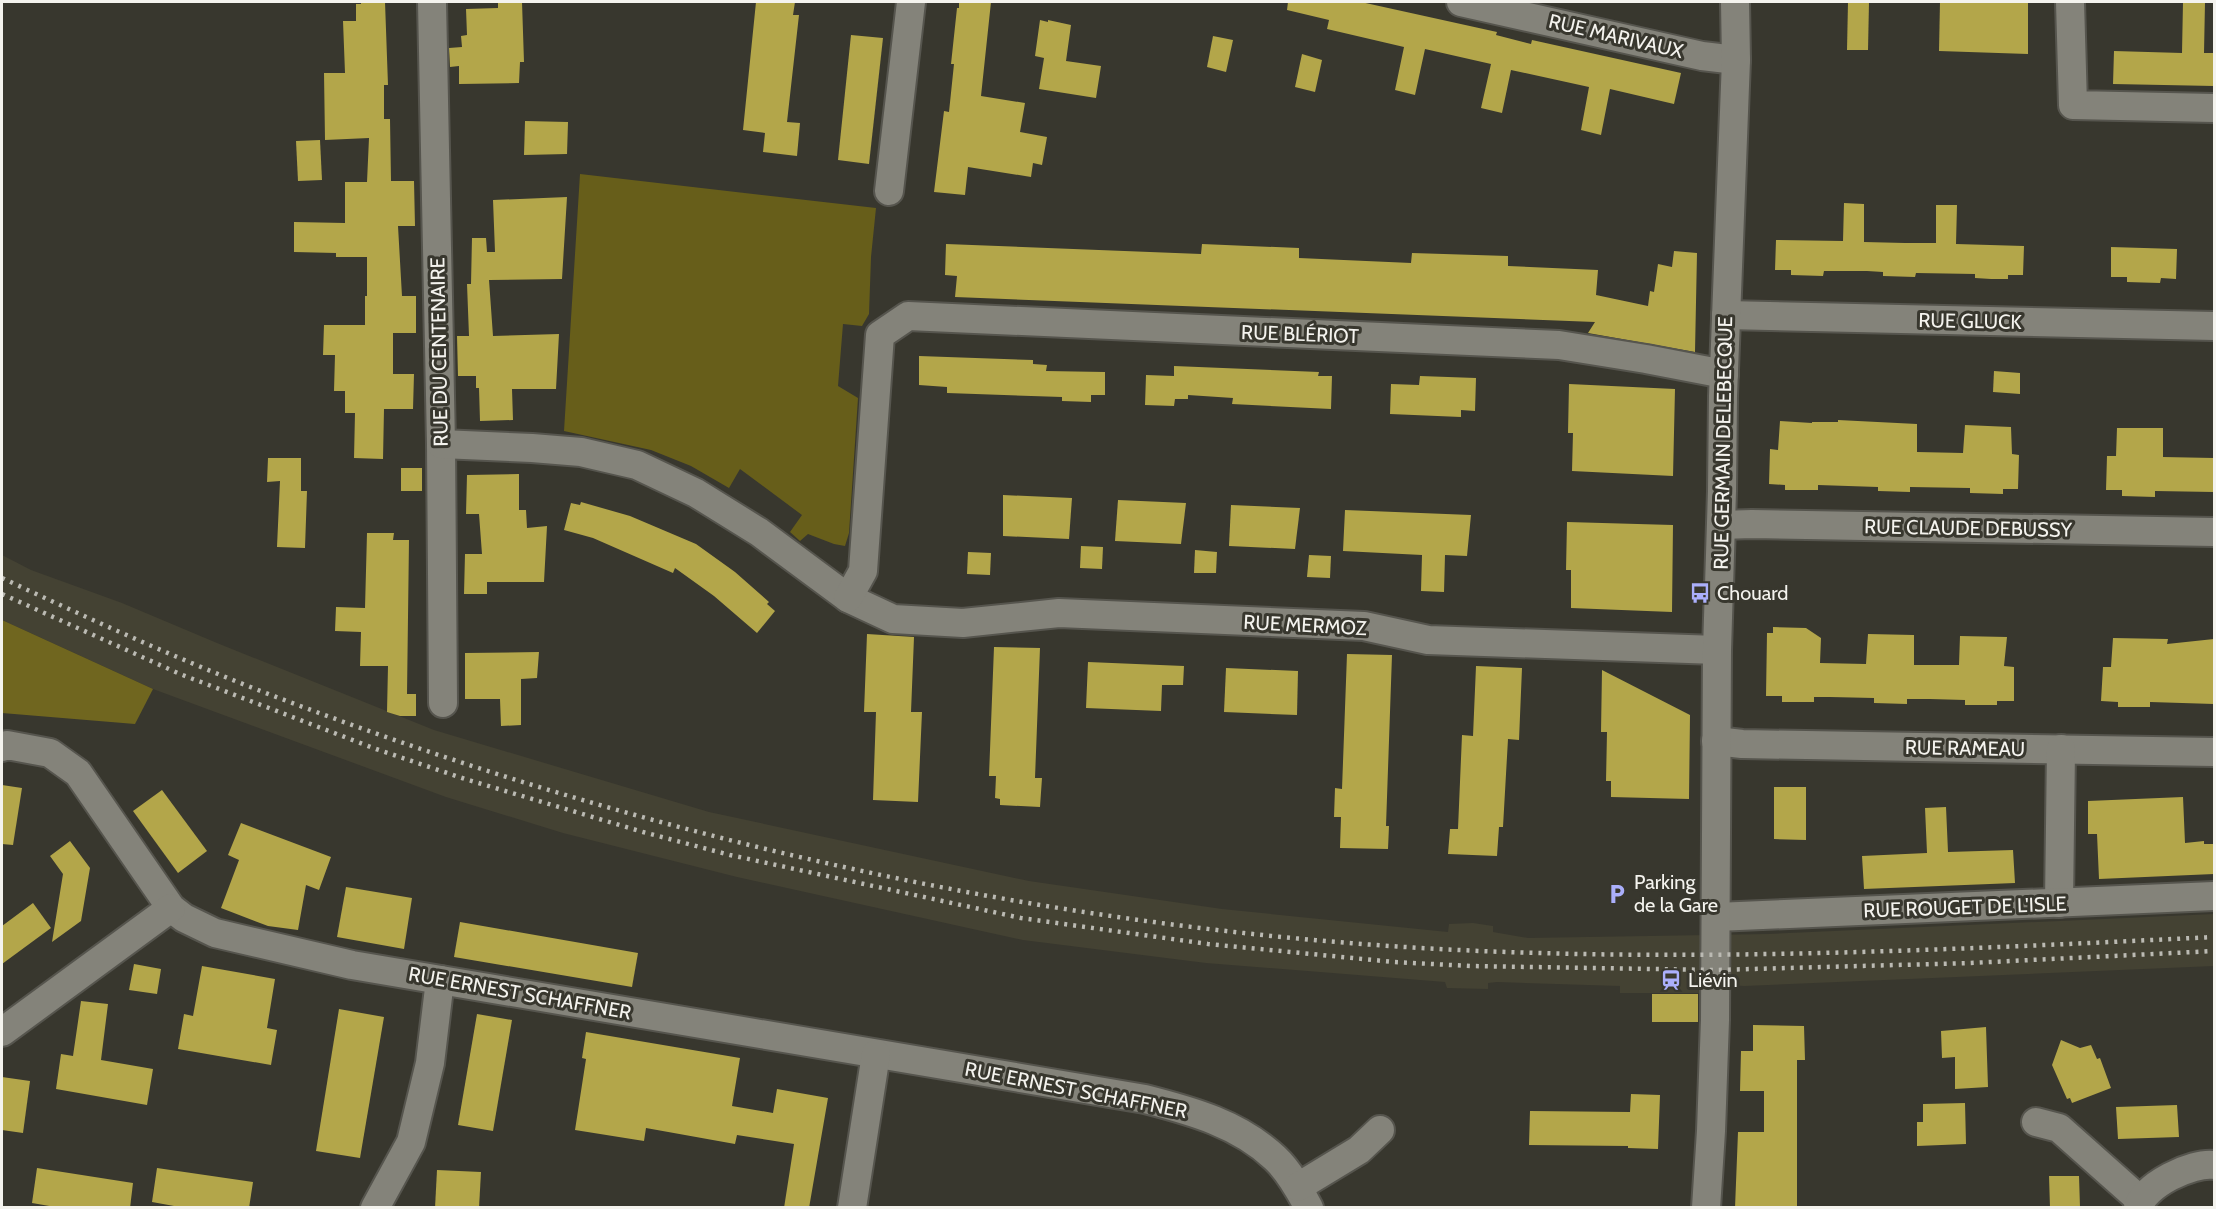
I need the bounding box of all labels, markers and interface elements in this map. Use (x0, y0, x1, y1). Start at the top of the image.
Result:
street label: RUE MARIVAUX (1546, 9, 1686, 63)
street label: RUE DU CENTENAIRE (425, 257, 453, 447)
street label: RUE GLUCK (1918, 308, 2023, 334)
street label: RUE GERMAIN DELEBECQUE (1709, 316, 1737, 570)
street label: RUE BLÉRIOT (1241, 320, 1360, 348)
street label: RUE CLAUDE DEBUSSY (1864, 514, 2073, 542)
bus stop icon: Chouard (1688, 581, 1712, 605)
place label: Chouard (1717, 581, 1788, 605)
street label: RUE MERMOZ (1243, 610, 1367, 640)
street label: RUE RAMEAU (1905, 735, 2025, 761)
place label: Parking de la Gare (1634, 870, 1718, 917)
parking icon: Parking de la Gare (1605, 882, 1629, 906)
street label: RUE ROUGET DE L'ISLE (1863, 891, 2067, 923)
street label: RUE ERNEST SCHAFFNER (407, 962, 633, 1024)
station icon: Liévin (1659, 968, 1683, 992)
place label: Liévin (1688, 968, 1738, 992)
street label: RUE ERNEST SCHAFFNER (963, 1057, 1189, 1123)

